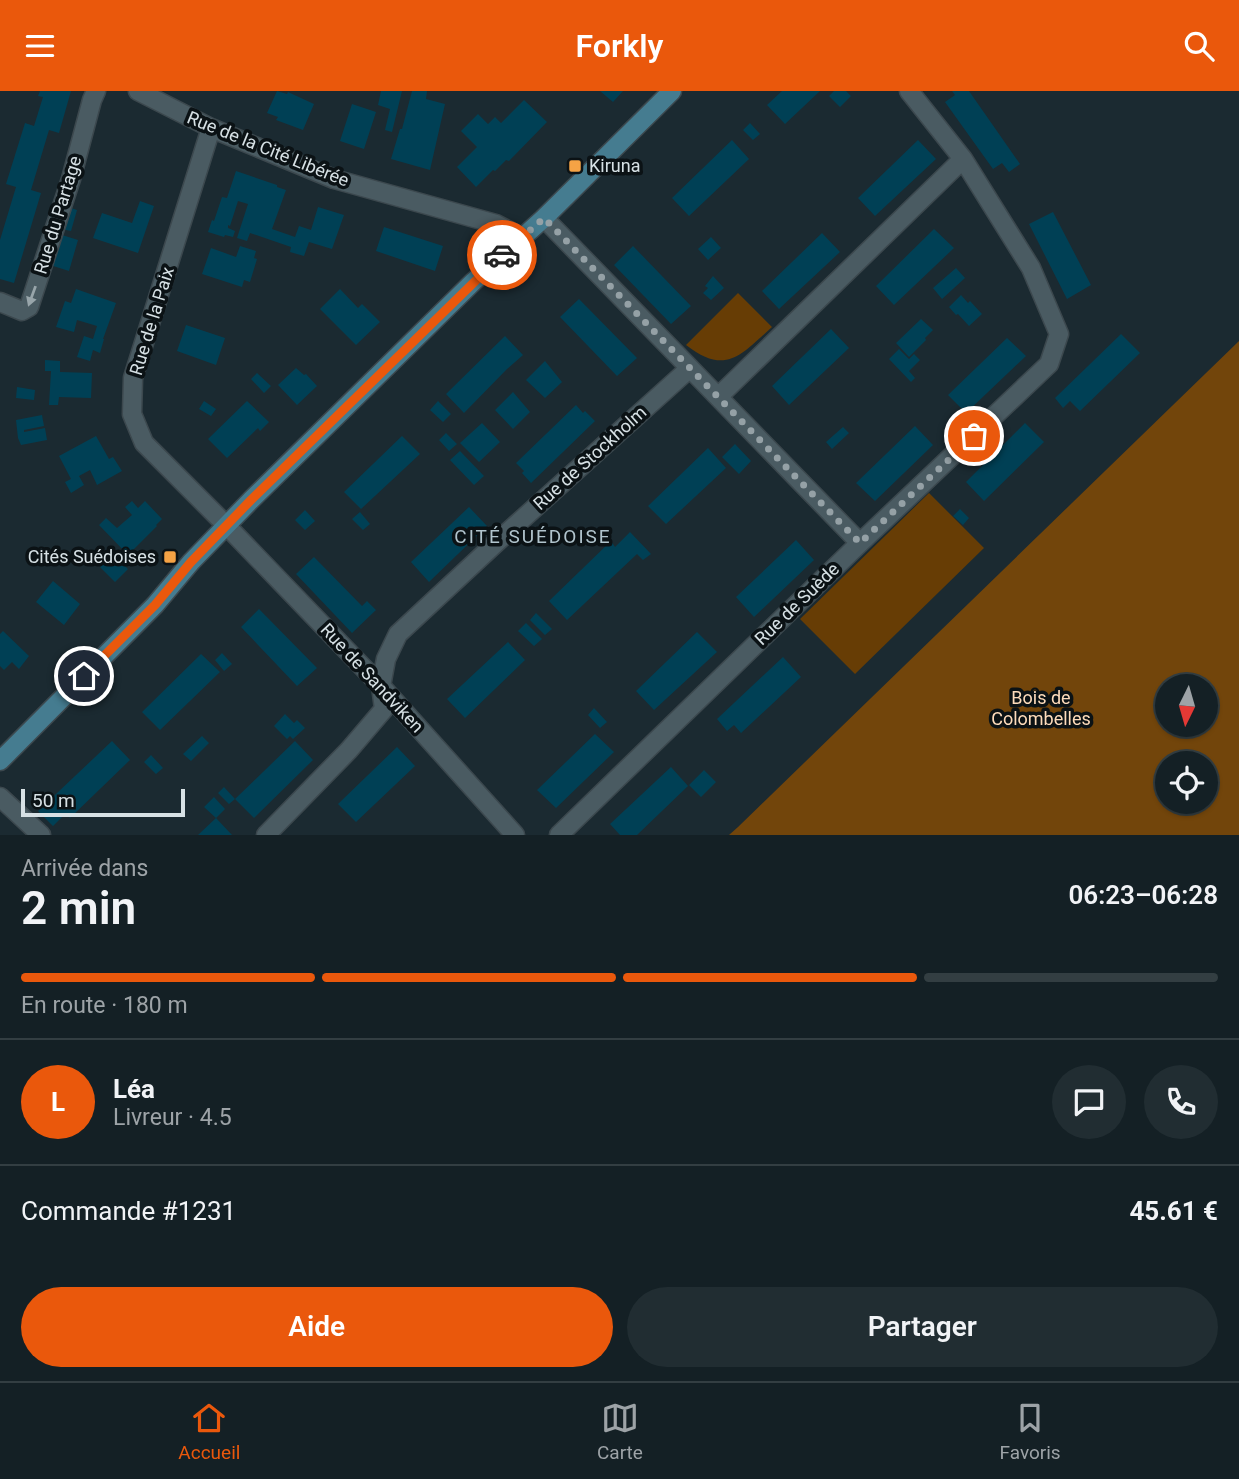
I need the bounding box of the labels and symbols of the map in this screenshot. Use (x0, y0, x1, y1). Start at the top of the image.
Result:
street label: Rue de la Cité Libérée (184, 106, 352, 191)
street label: Rue du Partage (30, 153, 85, 276)
place label: Kiruna (589, 155, 640, 176)
marker: Kiruna (567, 158, 583, 174)
courier (467, 220, 537, 290)
street label: Rue de la Paix (125, 264, 178, 378)
one-way arrow (26, 286, 37, 307)
street label: Rue de Stockholm (529, 401, 650, 514)
pin (944, 406, 1004, 466)
district label: CITÉ SUÉDOISE (454, 525, 612, 548)
place label: Cités Suédoises (28, 546, 156, 567)
marker: Cités Suédoises (162, 549, 178, 565)
street label: Rue de Suède (750, 558, 843, 649)
street label: Rue de Sandviken (317, 619, 428, 736)
pin (54, 646, 114, 706)
north arrow (1155, 674, 1218, 737)
park label: Bois de Colombelles (991, 687, 1091, 729)
scale bar (21, 786, 186, 818)

